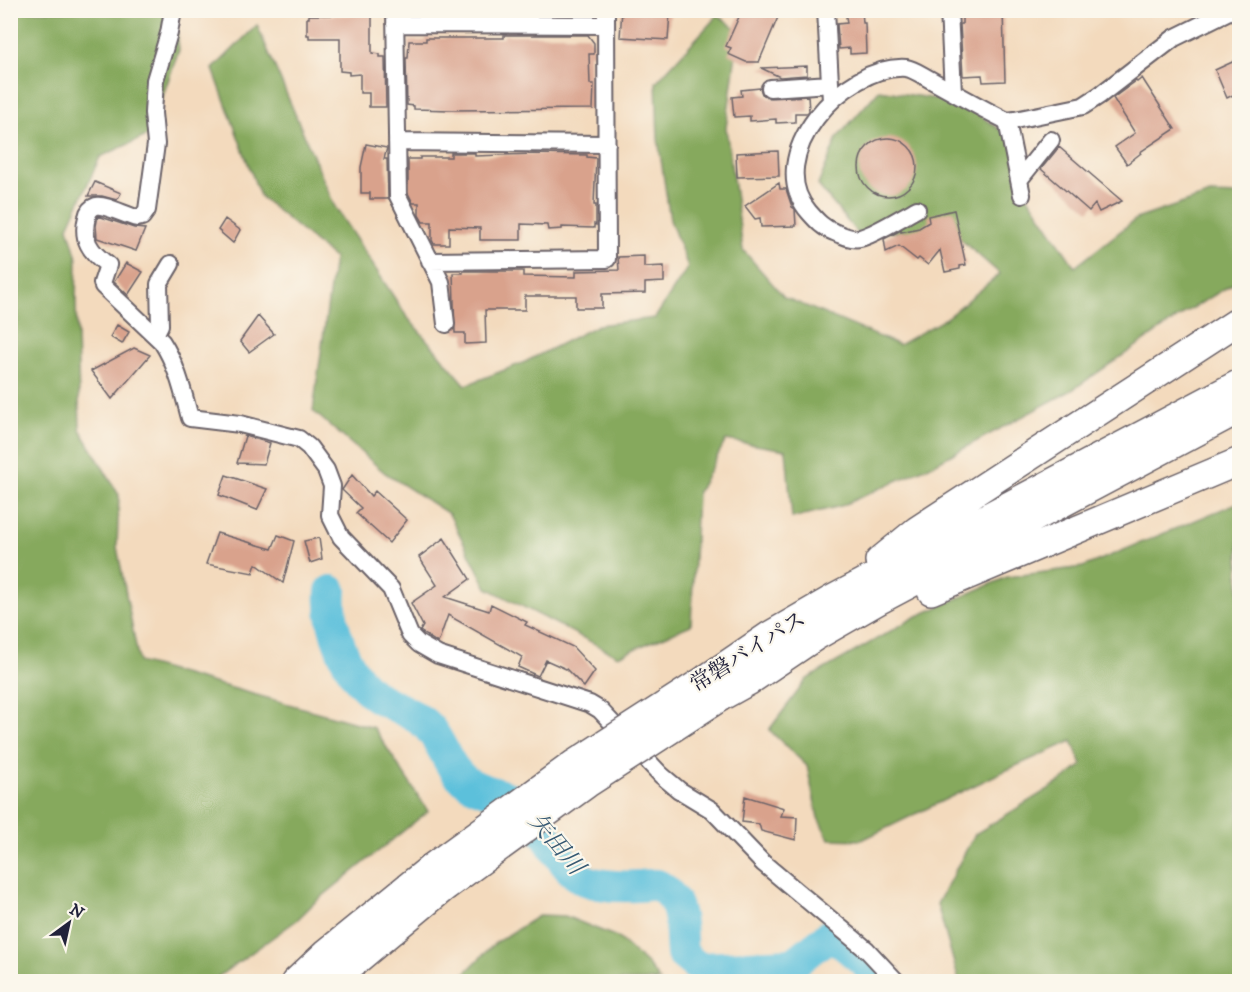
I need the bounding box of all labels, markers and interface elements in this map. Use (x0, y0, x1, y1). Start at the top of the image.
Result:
street label: 常磐バイパス (685, 606, 811, 698)
water label: 矢田川 (521, 807, 593, 884)
north arrow (39, 893, 99, 953)
text: N (66, 899, 88, 923)

